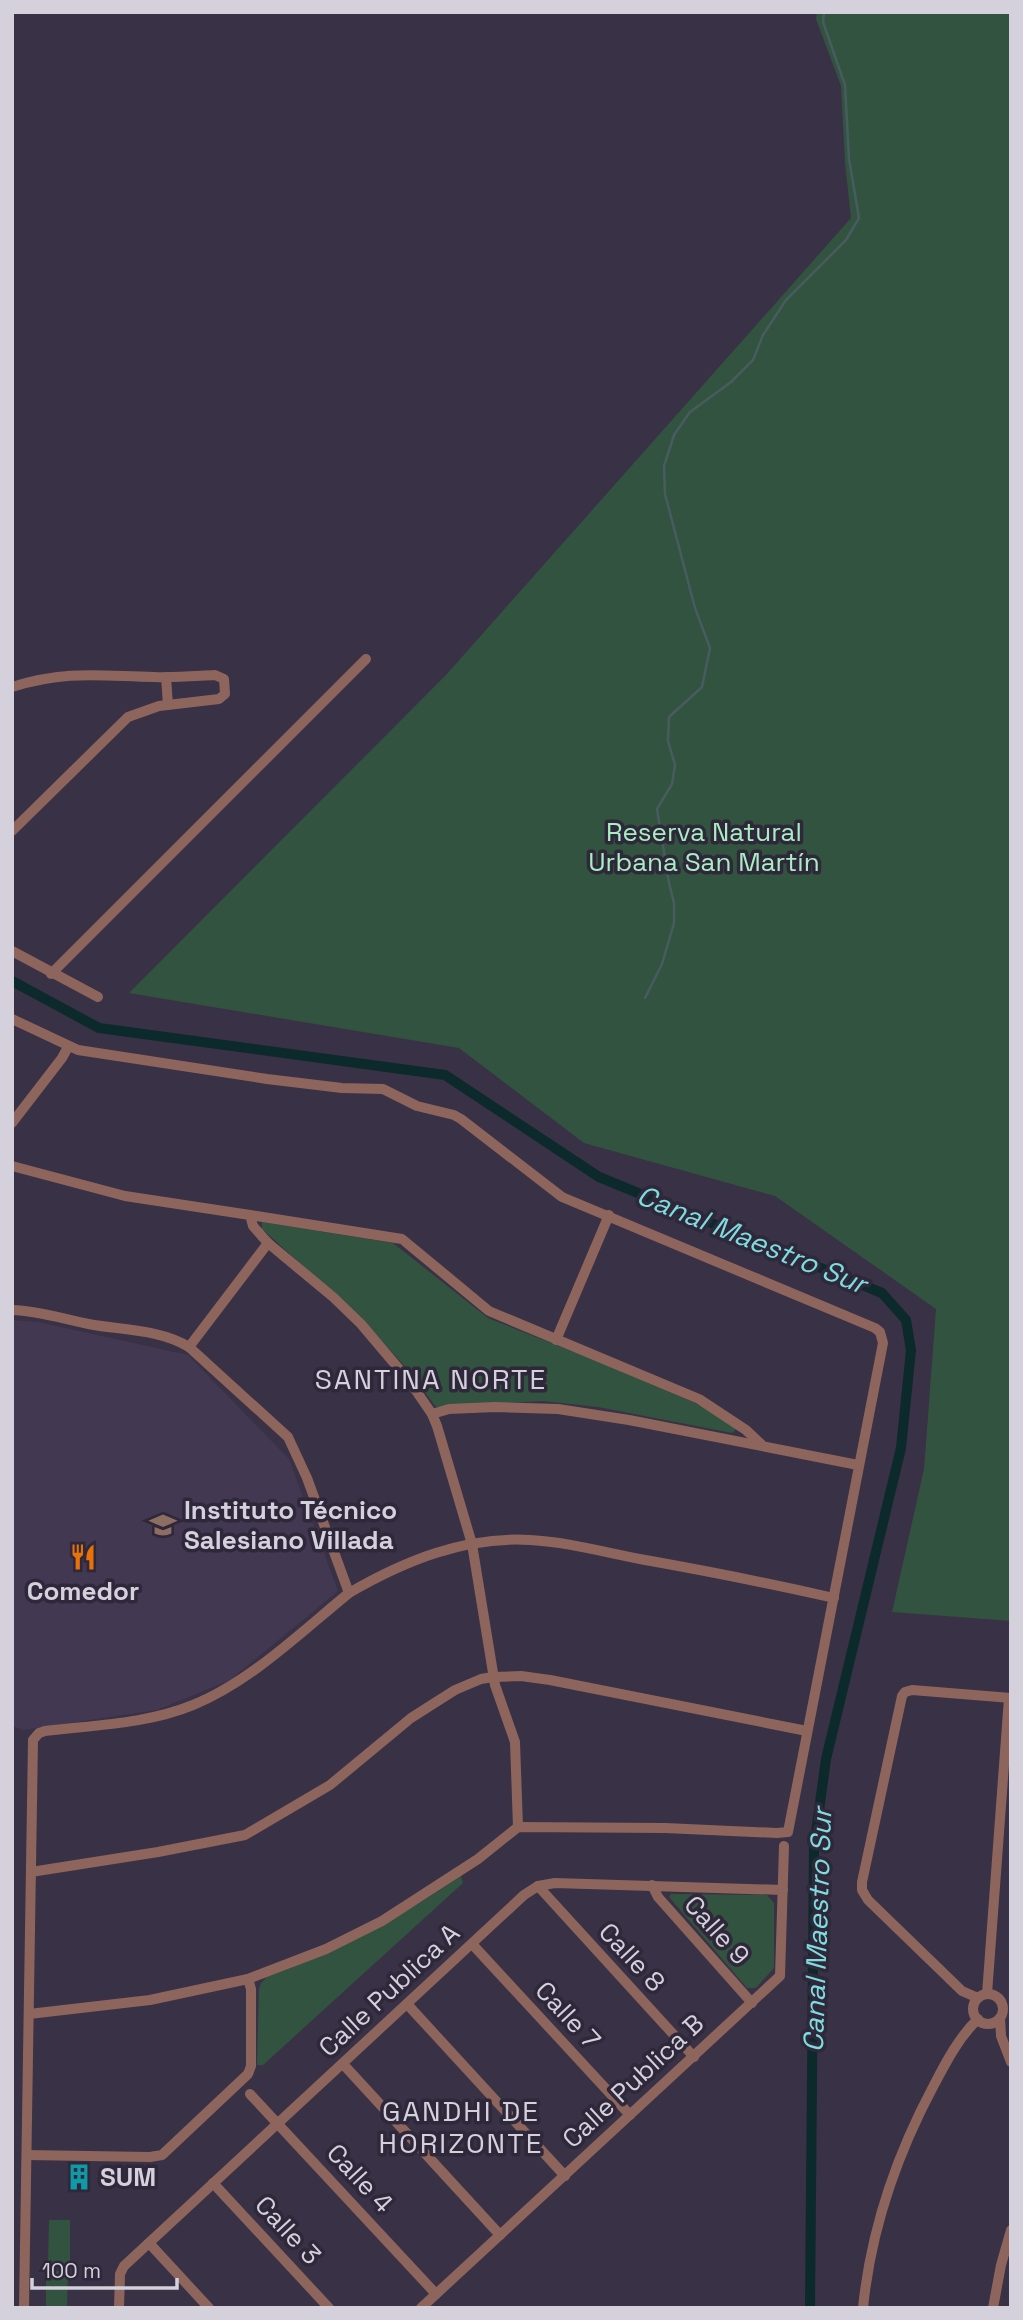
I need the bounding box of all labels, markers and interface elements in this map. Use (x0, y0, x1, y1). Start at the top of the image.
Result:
park label: Reserva Natural Urbana San Martín (588, 815, 820, 879)
water label: Canal Maestro Sur (632, 1176, 875, 1303)
district label: SANTINA NORTE (315, 1361, 547, 1397)
place label: Instituto Técnico Salesiano Villada (184, 1493, 397, 1557)
school or university icon: Instituto Técnico Salesiano Villada (148, 1510, 178, 1540)
restaurant icon: Comedor (68, 1542, 98, 1572)
place label: Comedor (27, 1574, 139, 1608)
water label: Canal Maestro Sur (795, 1804, 839, 2053)
street label: Calle 9 (677, 1888, 757, 1972)
street label: Calle 8 (591, 1915, 673, 1999)
street label: Calle Publica A (311, 1916, 467, 2064)
street label: Calle 7 (528, 1974, 608, 2056)
street label: Calle Publica B (555, 2007, 711, 2155)
district label: GANDHI DE HORIZONTE (379, 2093, 543, 2161)
street label: Calle 4 (319, 2136, 401, 2220)
place label: SUM (100, 2160, 156, 2194)
building icon: SUM (64, 2162, 94, 2192)
street label: Calle 3 (248, 2188, 328, 2272)
scale bar (32, 2246, 177, 2290)
text: 100 m (42, 2257, 101, 2284)

